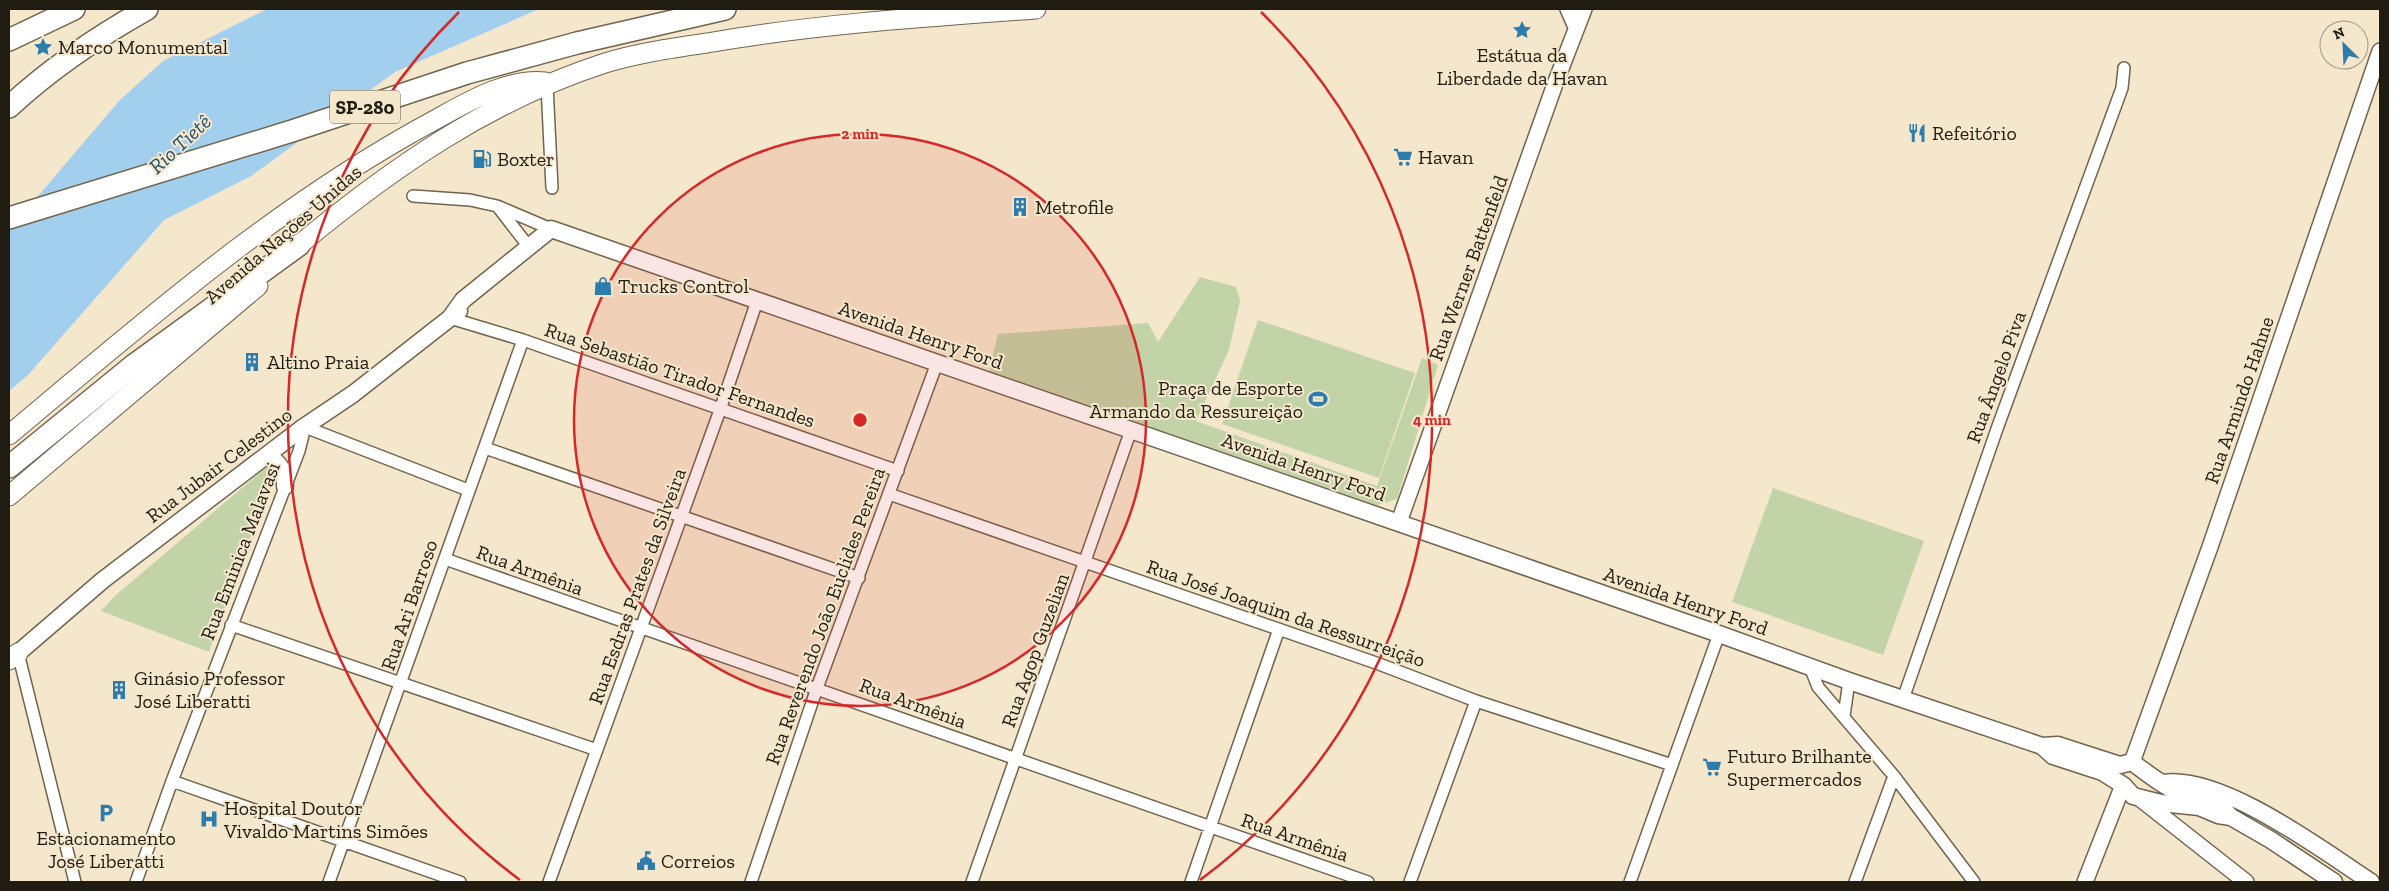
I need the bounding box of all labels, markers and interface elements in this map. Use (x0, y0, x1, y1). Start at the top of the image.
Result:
place icon: Estátua da Liberdade da Havan (1511, 19, 1533, 41)
north arrow (2319, 20, 2369, 70)
text: N (2331, 24, 2348, 44)
place label: Marco Monumental (58, 35, 228, 59)
place icon: Marco Monumental (32, 36, 54, 58)
place label: Estátua da Liberdade da Havan (1436, 43, 1608, 90)
road number: SP-280 (330, 90, 400, 124)
water label: Rio Tietê (143, 109, 216, 179)
place label: Refeitório (1932, 121, 2017, 145)
restaurant icon: Refeitório (1906, 122, 1928, 144)
text: 2 min (841, 125, 879, 143)
place label: Havan (1418, 145, 1474, 169)
supermarket icon: Havan (1392, 146, 1414, 168)
place label: Boxter (497, 147, 554, 171)
fuel station icon: Boxter (471, 148, 493, 170)
street label: Avenida Nações Unidas (200, 159, 366, 309)
street label: Rua Werner Battenfeld (1423, 172, 1513, 364)
place label: Metrofile (1035, 195, 1114, 219)
building icon: Metrofile (1009, 196, 1031, 218)
place label: Trucks Control (618, 274, 749, 298)
shop icon: Trucks Control (592, 275, 614, 297)
street label: Avenida Henry Ford (836, 296, 1006, 374)
street label: Rua Ângelo Piva (1961, 307, 2031, 446)
street label: Rua Armindo Hahne (2199, 313, 2279, 487)
street label: Rua Sebastião Tirador Fernandes (542, 317, 818, 433)
place label: Altino Praia (267, 350, 370, 374)
building icon: Altino Praia (241, 351, 263, 373)
place label: Praça de Esporte Armando da Ressureição (1090, 376, 1303, 423)
sports icon: Praça de Esporte Armando da Ressureição (1307, 388, 1329, 410)
street label: Rua Jubair Celestino (141, 402, 297, 528)
centre of rings (851, 411, 869, 429)
text: 4 min (1413, 411, 1451, 429)
street label: Avenida Henry Ford (1219, 428, 1389, 506)
street label: Rua Eminica Malavasi (195, 458, 285, 643)
street label: Rua Esdras Prates da Silveira (583, 464, 691, 707)
street label: Rua Reverendo João Euclides Pereira (760, 464, 890, 768)
street label: Rua Ari Barroso (375, 537, 443, 673)
street label: Rua Armênia (473, 540, 587, 601)
street label: Rua José Joaquim da Ressurreição (1144, 554, 1428, 672)
street label: Avenida Henry Ford (1601, 562, 1771, 640)
street label: Rua Agop Guzelian (996, 569, 1074, 730)
place label: Ginásio Professor José Liberatti (134, 666, 286, 713)
street label: Rua Armênia (856, 673, 970, 734)
building icon: Ginásio Professor José Liberatti (108, 679, 130, 701)
place label: Futuro Brilhante Supermercados (1727, 744, 1872, 791)
supermarket icon: Futuro Brilhante Supermercados (1701, 756, 1723, 778)
place label: Hospital Doutor Vivaldo Martins Simões (223, 796, 428, 843)
parking icon: Estacionamento José Liberatti (95, 802, 117, 824)
street label: Rua Armênia (1238, 807, 1352, 867)
hospital icon: Hospital Doutor Vivaldo Martins Simões (198, 808, 220, 830)
place label: Estacionamento José Liberatti (36, 826, 176, 873)
place label: Correios (661, 849, 735, 873)
public building icon: Correios (635, 850, 657, 872)

